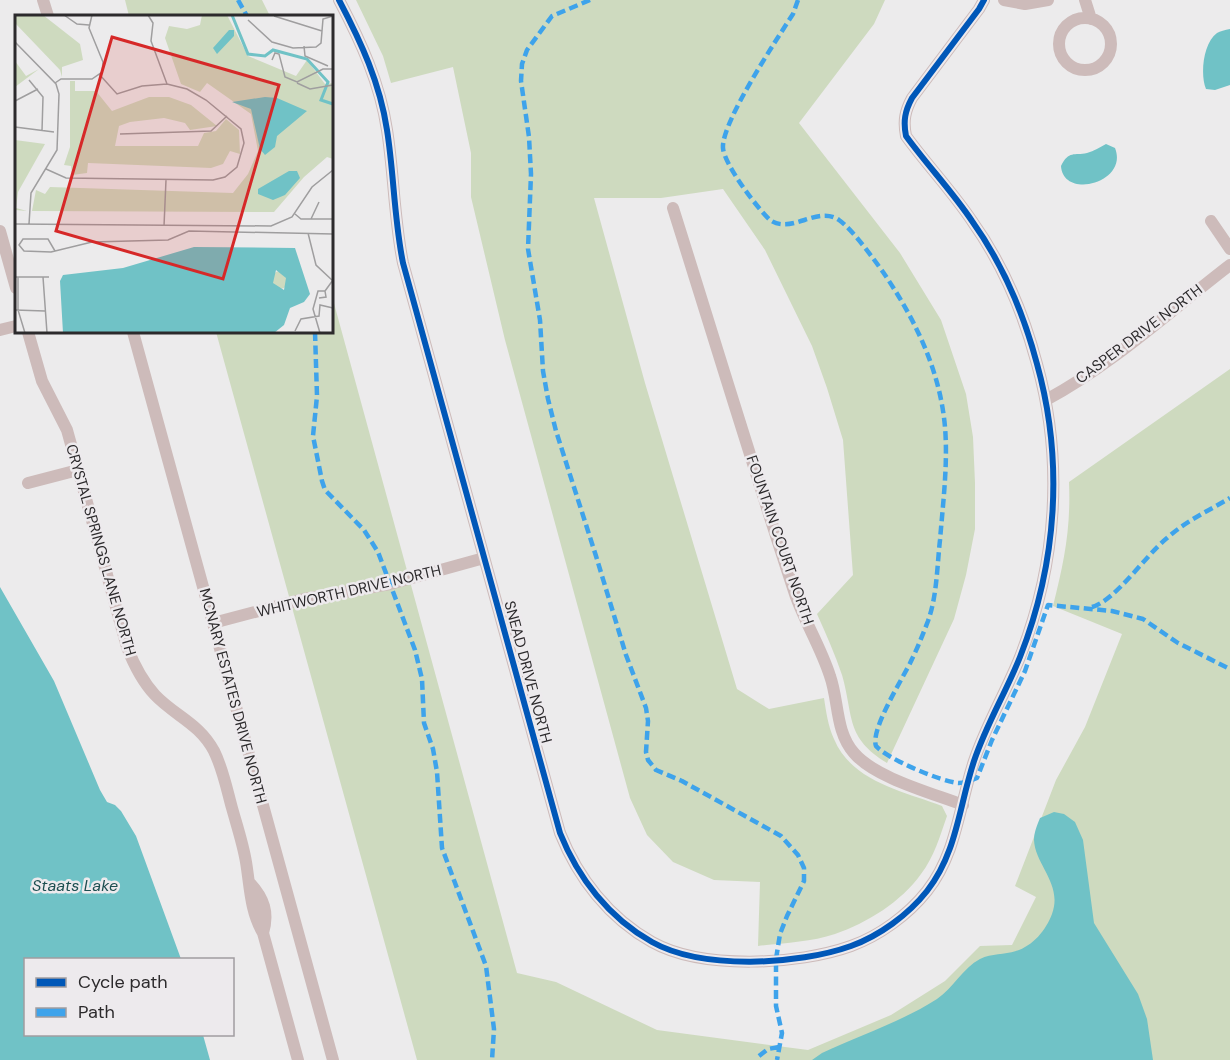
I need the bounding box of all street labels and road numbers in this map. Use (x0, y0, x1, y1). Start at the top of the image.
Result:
street label: CASPER DRIVE NORTH (1071, 280, 1207, 388)
street label: CRYSTAL SPRINGS LANE NORTH (61, 442, 141, 658)
street label: FOUNTAIN COURT NORTH (742, 453, 818, 627)
street label: WHITWORTH DRIVE NORTH (255, 560, 443, 622)
street label: MCNARY ESTATES DRIVE NORTH (195, 586, 271, 806)
street label: SNEAD DRIVE NORTH (499, 599, 557, 745)

